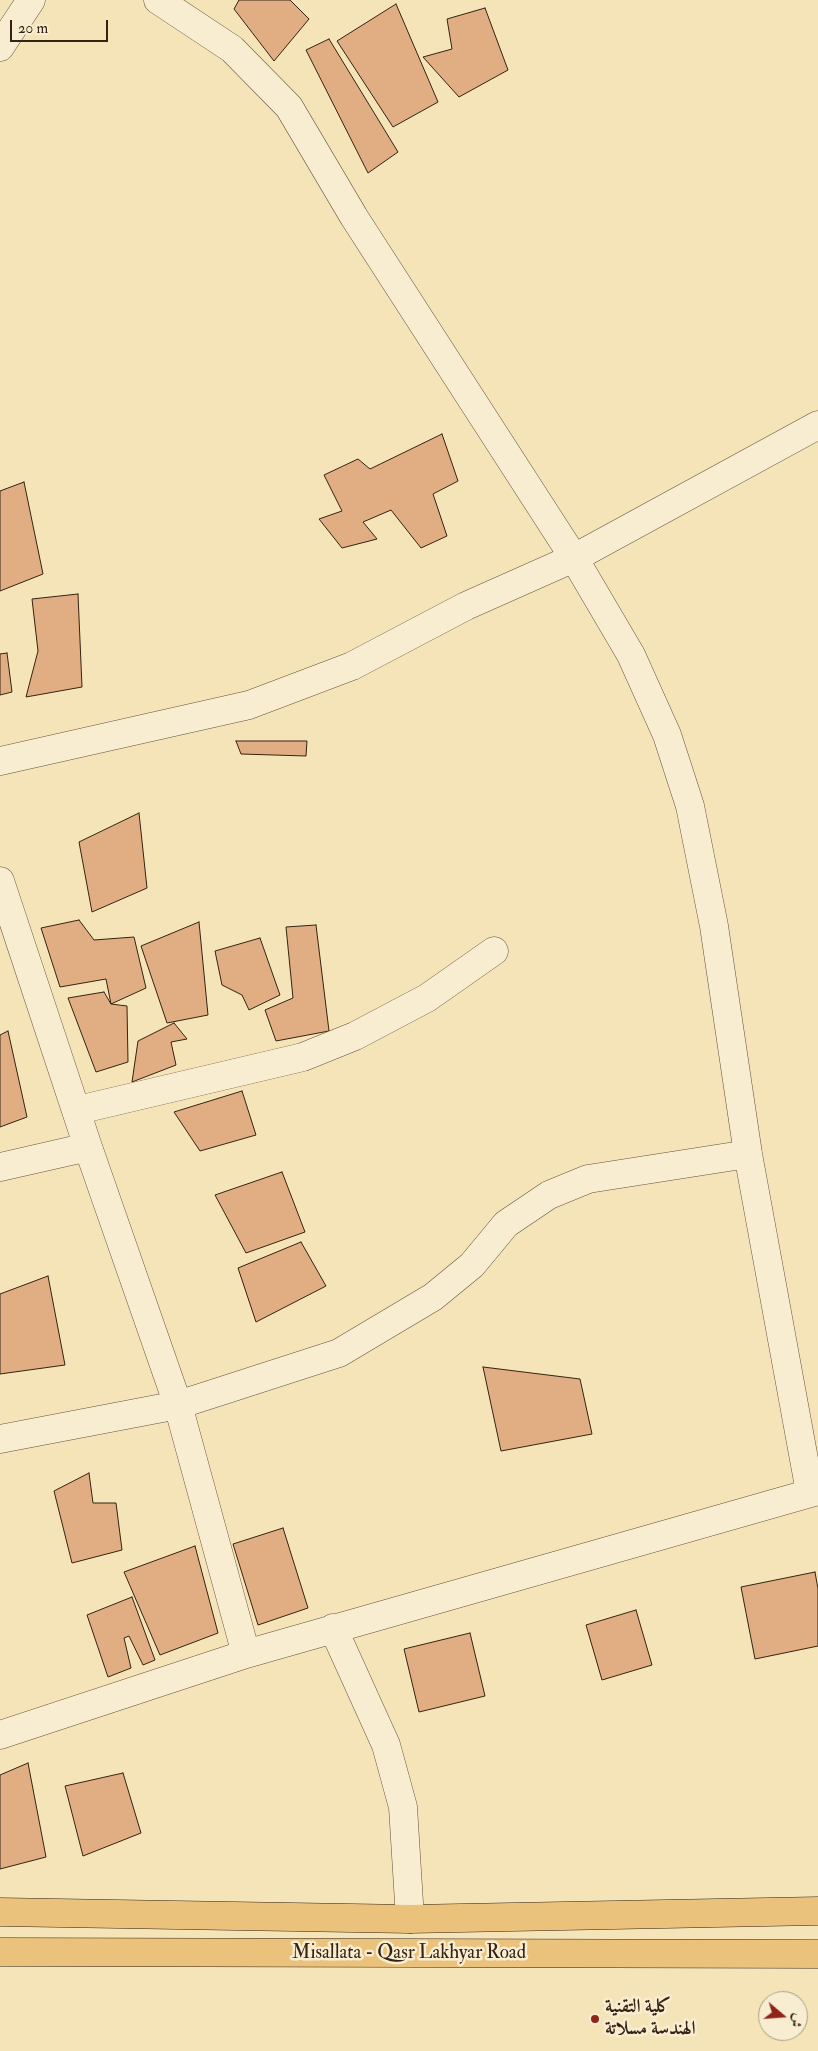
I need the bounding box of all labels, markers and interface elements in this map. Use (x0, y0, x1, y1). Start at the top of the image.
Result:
scale bar (12, 10, 110, 42)
text: 20 m (18, 19, 48, 38)
street label: Misallata - Qasr Lakhyar Road (292, 1943, 526, 1965)
north arrow (758, 1991, 808, 2041)
place label: كلية التقنية الهندسة مسلاتة (605, 1997, 696, 2041)
text: ش (787, 2011, 807, 2030)
marker: كلية التقنية الهندسة مسلاتة (589, 2013, 601, 2025)

